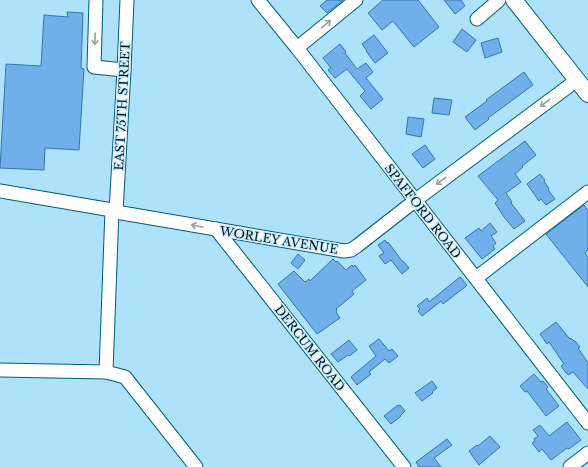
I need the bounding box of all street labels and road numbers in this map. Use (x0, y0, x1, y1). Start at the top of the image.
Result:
street label: EAST 75TH STREET (111, 41, 133, 171)
street label: SPAFFORD ROAD (382, 161, 464, 261)
street label: WORLEY AVENUE (218, 223, 339, 257)
street label: DERCUM ROAD (272, 302, 348, 394)

